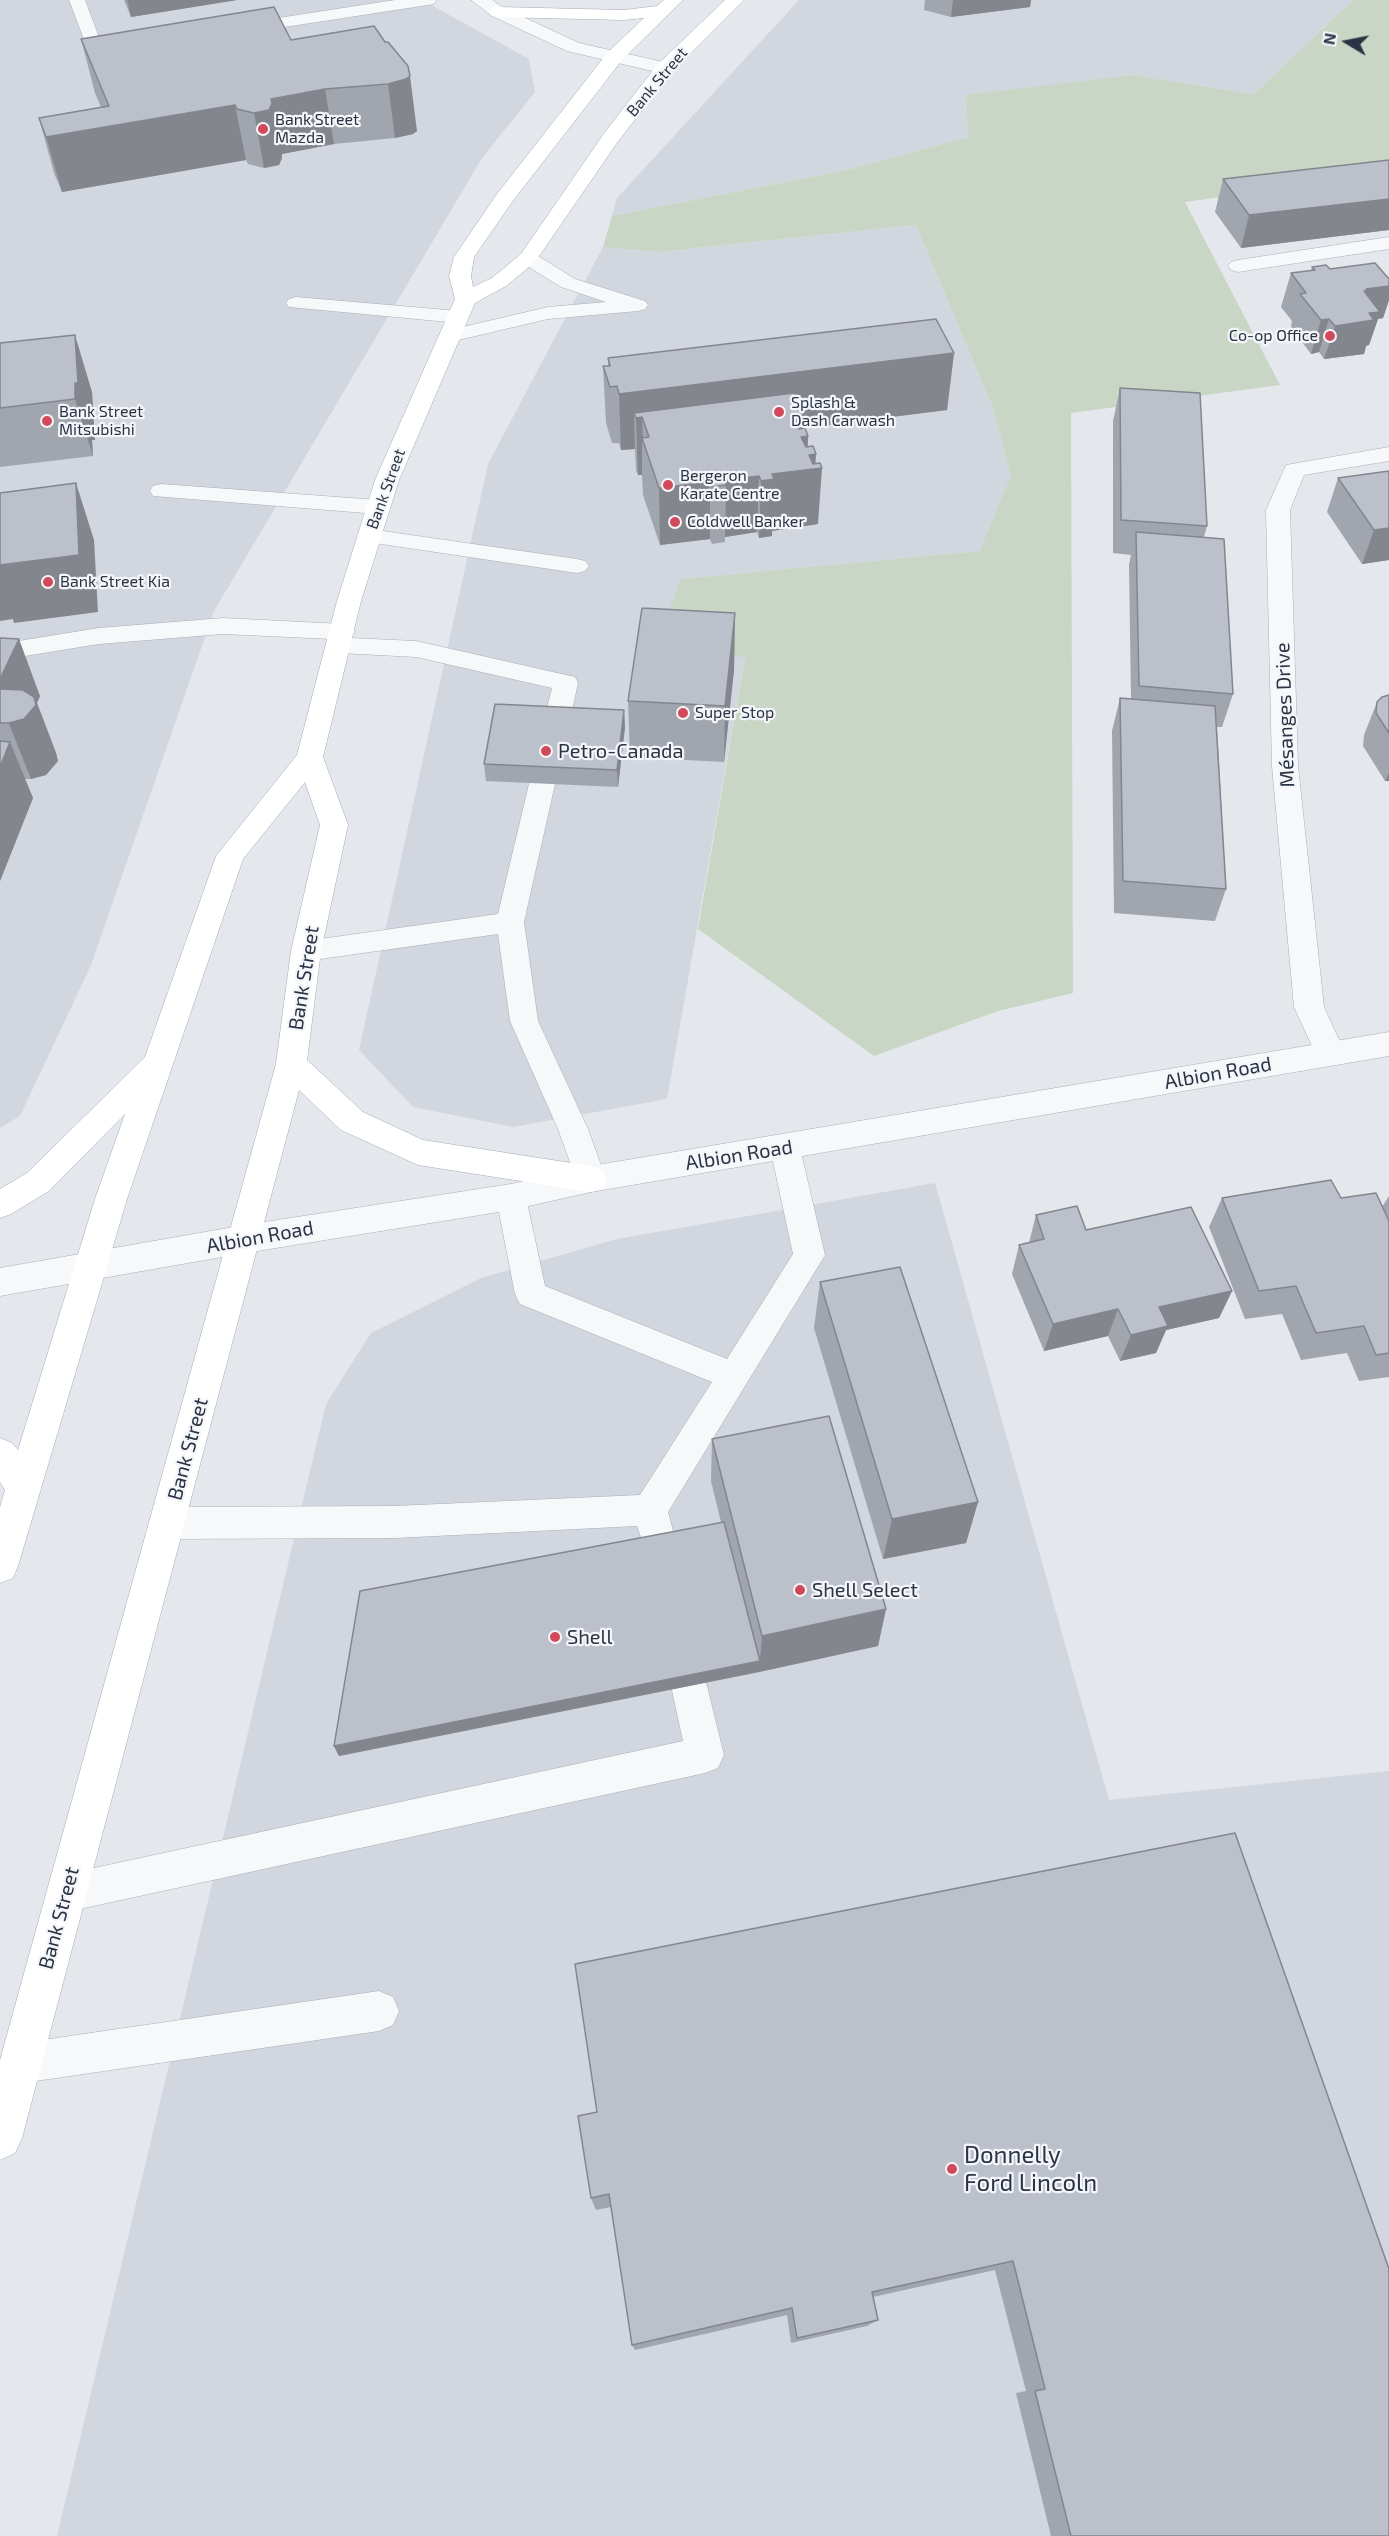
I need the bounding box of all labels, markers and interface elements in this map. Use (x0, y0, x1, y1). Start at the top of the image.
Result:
north arrow (1317, 12, 1377, 72)
text: N (1318, 31, 1339, 46)
street label: Bank Street (623, 44, 691, 120)
place label: Bank Street Mazda (275, 110, 359, 148)
marker: Bank Street Mazda (256, 122, 270, 136)
place label: Co-op Office (1229, 326, 1318, 346)
marker: Co-op Office (1323, 329, 1337, 343)
place label: Splash & Dash Carwash (791, 393, 895, 431)
place label: Bank Street Mitsubishi (59, 402, 143, 440)
marker: Splash & Dash Carwash (772, 405, 786, 419)
marker: Bank Street Mitsubishi (40, 414, 54, 428)
street label: Bank Street (363, 446, 409, 532)
place label: Bergeron Karate Centre (680, 466, 780, 504)
marker: Bergeron Karate Centre (661, 478, 675, 492)
place label: Coldwell Banker (687, 512, 805, 532)
marker: Coldwell Banker (668, 515, 682, 529)
place label: Bank Street Kia (60, 572, 170, 592)
marker: Bank Street Kia (41, 575, 55, 589)
street label: Mésanges Drive (1270, 642, 1300, 788)
place label: Super Stop (695, 703, 774, 723)
marker: Super Stop (676, 706, 690, 720)
place label: Petro-Canada (558, 739, 684, 763)
marker: Petro-Canada (539, 744, 553, 758)
street label: Bank Street (284, 924, 324, 1032)
street label: Albion Road (1163, 1052, 1273, 1094)
street label: Albion Road (684, 1135, 794, 1175)
street label: Albion Road (205, 1216, 315, 1258)
street label: Bank Street (163, 1395, 213, 1503)
place label: Shell Select (812, 1578, 918, 1602)
marker: Shell Select (793, 1583, 807, 1597)
place label: Shell (567, 1625, 612, 1649)
marker: Shell (548, 1630, 562, 1644)
street label: Bank Street (34, 1864, 84, 1972)
place label: Donnelly Ford Lincoln (964, 2141, 1097, 2197)
marker: Donnelly Ford Lincoln (945, 2162, 959, 2176)

